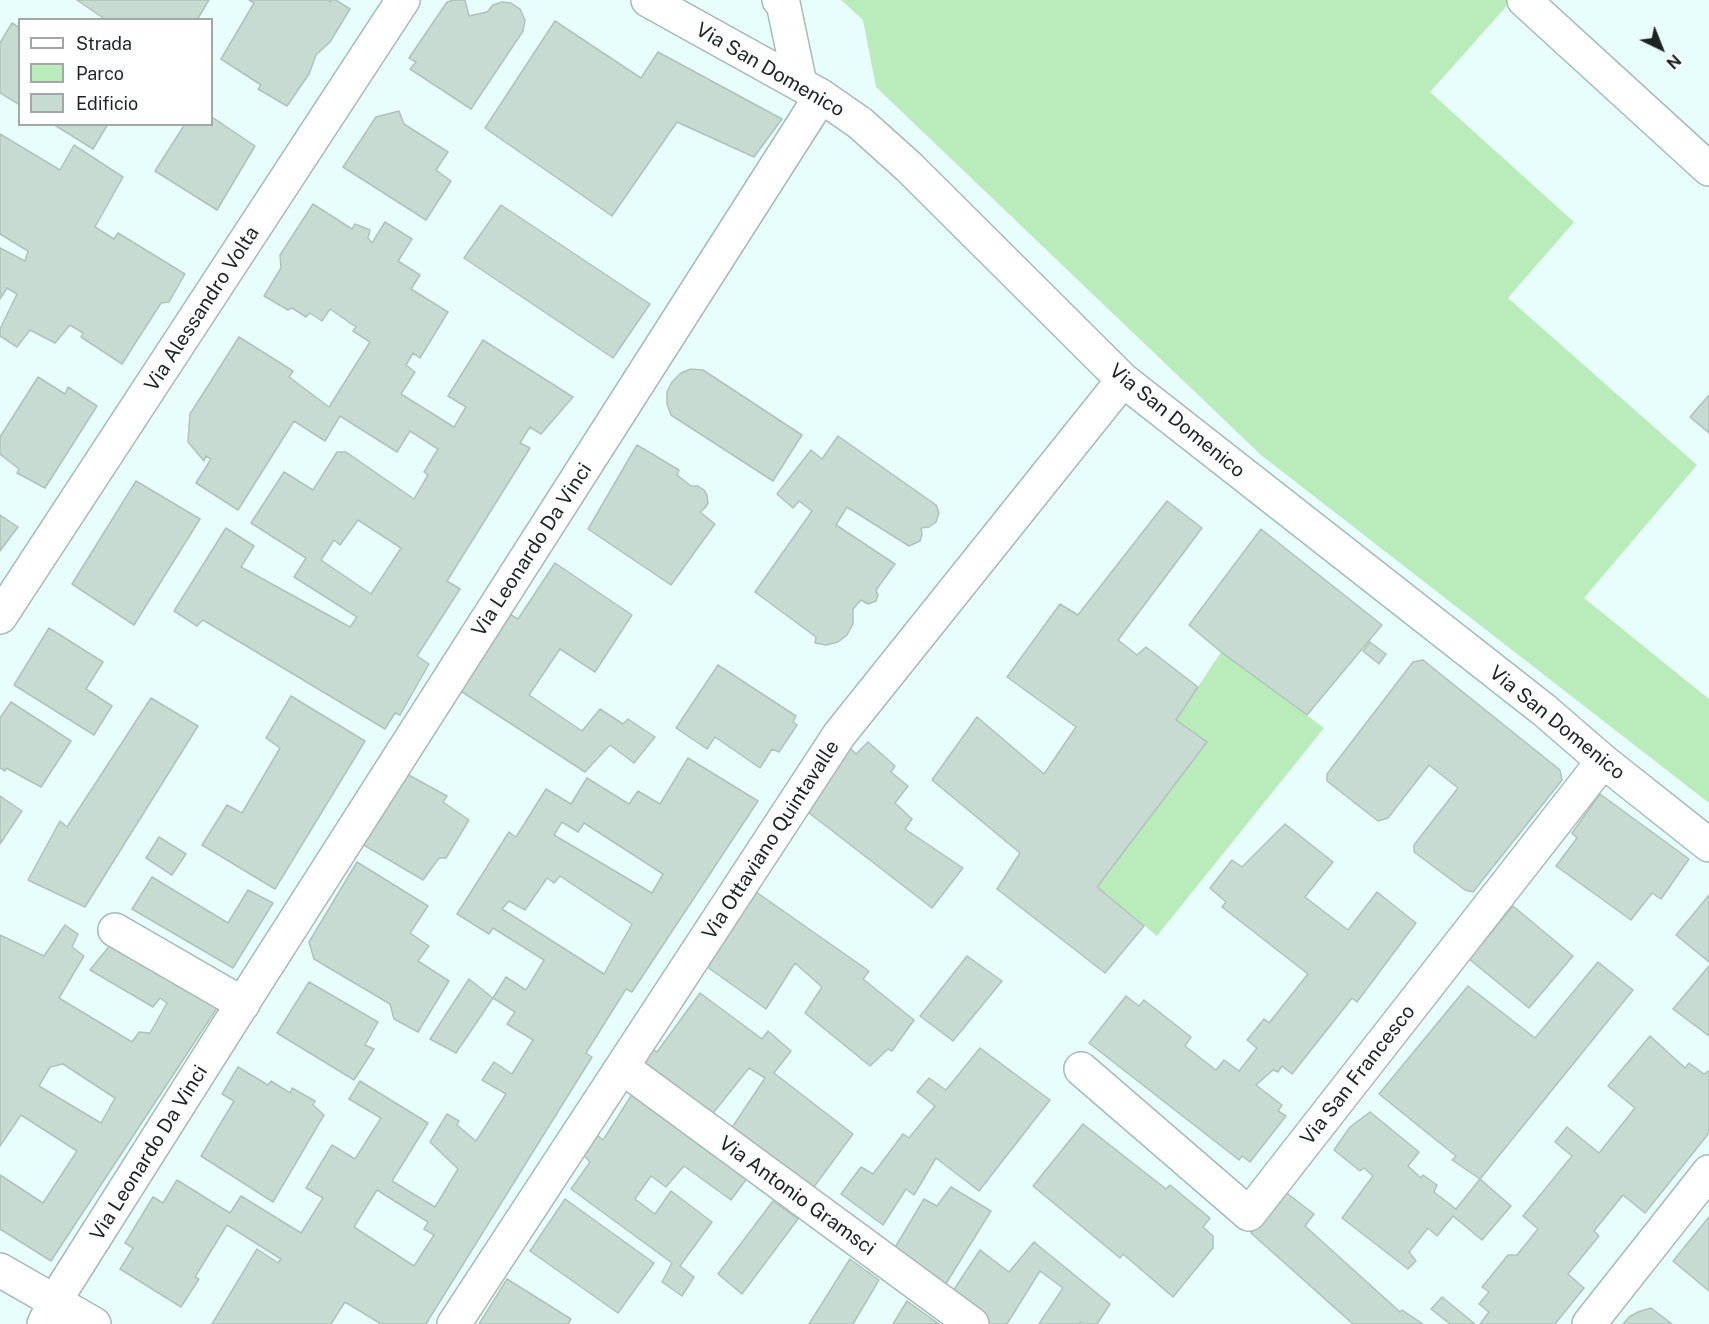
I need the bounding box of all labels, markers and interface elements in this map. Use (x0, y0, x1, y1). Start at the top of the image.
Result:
legend (18, 18, 213, 126)
street label: Via San Domenico (691, 18, 849, 122)
north arrow (1631, 18, 1691, 78)
text: Strada (76, 33, 132, 54)
text: N (1663, 50, 1685, 73)
text: Parco (76, 63, 124, 84)
text: Edificio (76, 93, 138, 114)
street label: Via Alessandro Volta (140, 222, 264, 396)
street label: Via San Domenico (1104, 359, 1250, 483)
street label: Via Leonardo Da Vinci (467, 459, 597, 641)
street label: Via San Domenico (1484, 661, 1630, 785)
street label: Via Ottaviano Quintavalle (698, 736, 844, 944)
street label: Via San Francesco (1296, 1000, 1420, 1150)
street label: Via Leonardo Da Vinci (85, 1061, 213, 1245)
street label: Via Antonio Gramsci (714, 1131, 880, 1261)

